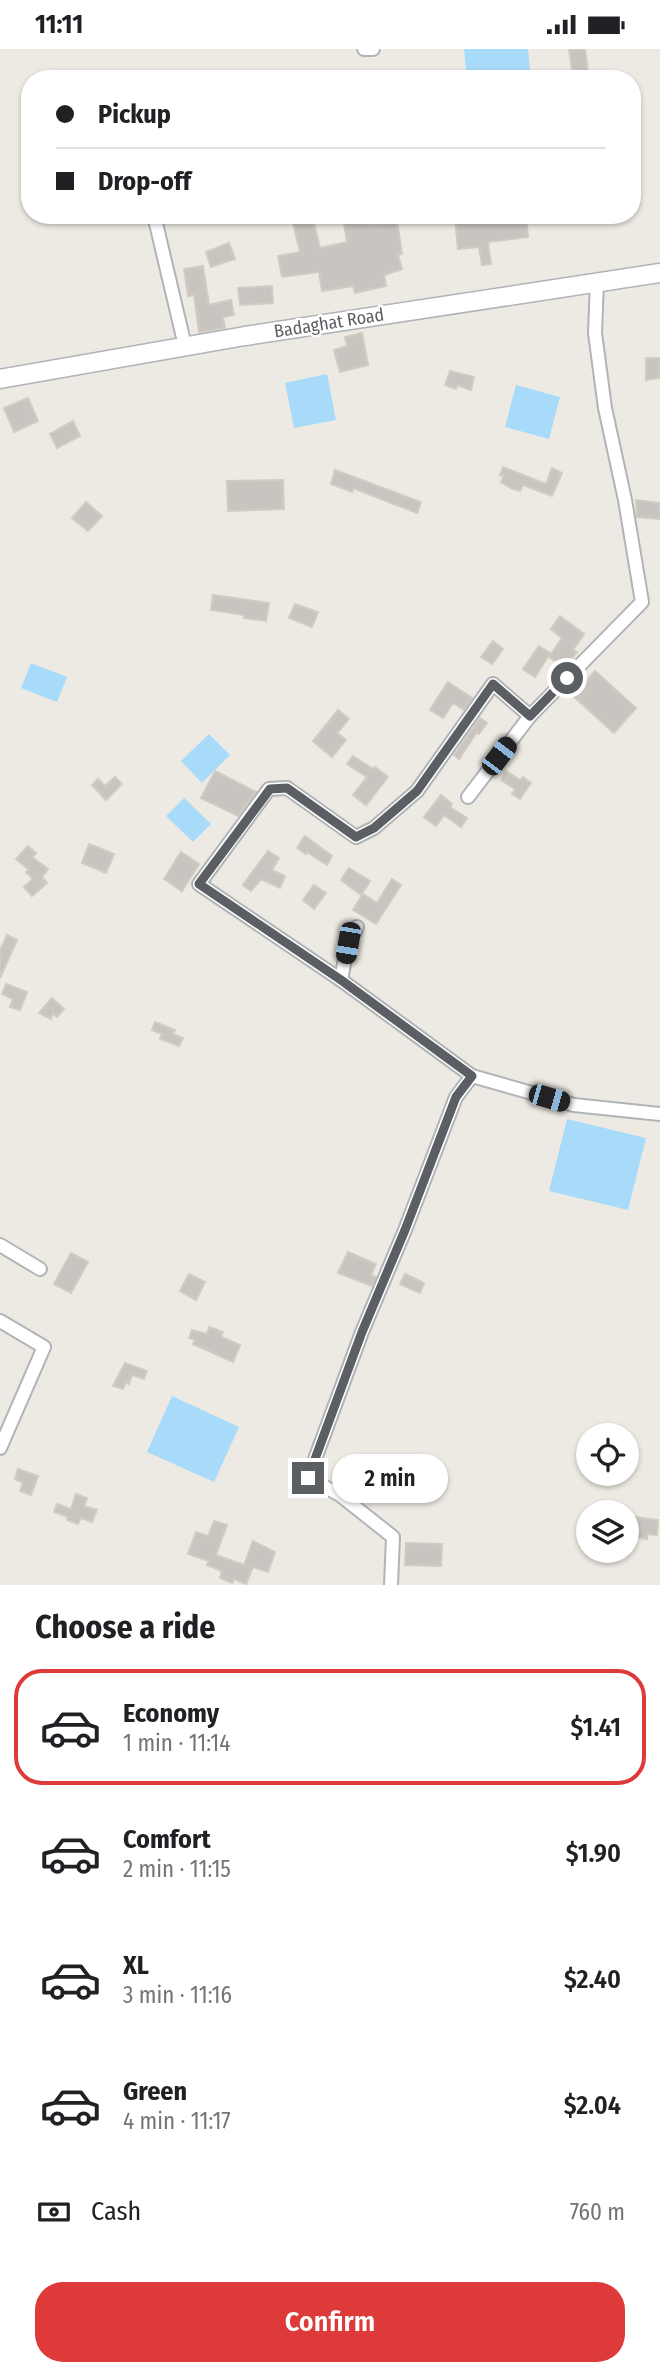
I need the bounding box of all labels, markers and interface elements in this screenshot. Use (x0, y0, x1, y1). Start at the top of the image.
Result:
text: 11:11 (35, 9, 83, 40)
text: Pickup (98, 99, 171, 130)
text: Drop-off (98, 166, 191, 197)
street label: Badaghat Road (272, 303, 386, 343)
route start (551, 662, 583, 694)
car (478, 733, 521, 779)
car (335, 920, 362, 966)
car (526, 1082, 573, 1114)
map controls (576, 1423, 639, 1563)
button: locate (576, 1423, 639, 1486)
callout: 2 min (332, 1453, 448, 1503)
route end (292, 1462, 324, 1494)
text: 2 min (364, 1464, 416, 1492)
button: layers (576, 1500, 639, 1563)
text: Choose a ride (35, 1608, 216, 1646)
icon: car (39, 1696, 102, 1759)
text: Economy (123, 1698, 219, 1729)
text: $1.41 (571, 1712, 621, 1743)
text: 1 min · 11:14 (123, 1729, 230, 1757)
icon: car (39, 1822, 102, 1885)
text: Comfort (123, 1824, 211, 1855)
text: $1.90 (566, 1838, 621, 1869)
text: 2 min · 11:15 (123, 1855, 231, 1883)
icon: car (39, 1948, 102, 2011)
text: XL (123, 1950, 149, 1981)
text: $2.40 (564, 1964, 621, 1995)
text: 3 min · 11:16 (123, 1981, 232, 2009)
icon: car (39, 2074, 102, 2137)
text: Green (123, 2076, 187, 2107)
text: $2.04 (564, 2090, 621, 2121)
text: 4 min · 11:17 (123, 2107, 231, 2135)
icon: cash (35, 2193, 73, 2231)
text: Cash (91, 2196, 141, 2227)
text: 760 m (570, 2198, 625, 2226)
button: Confirm (35, 2282, 625, 2362)

